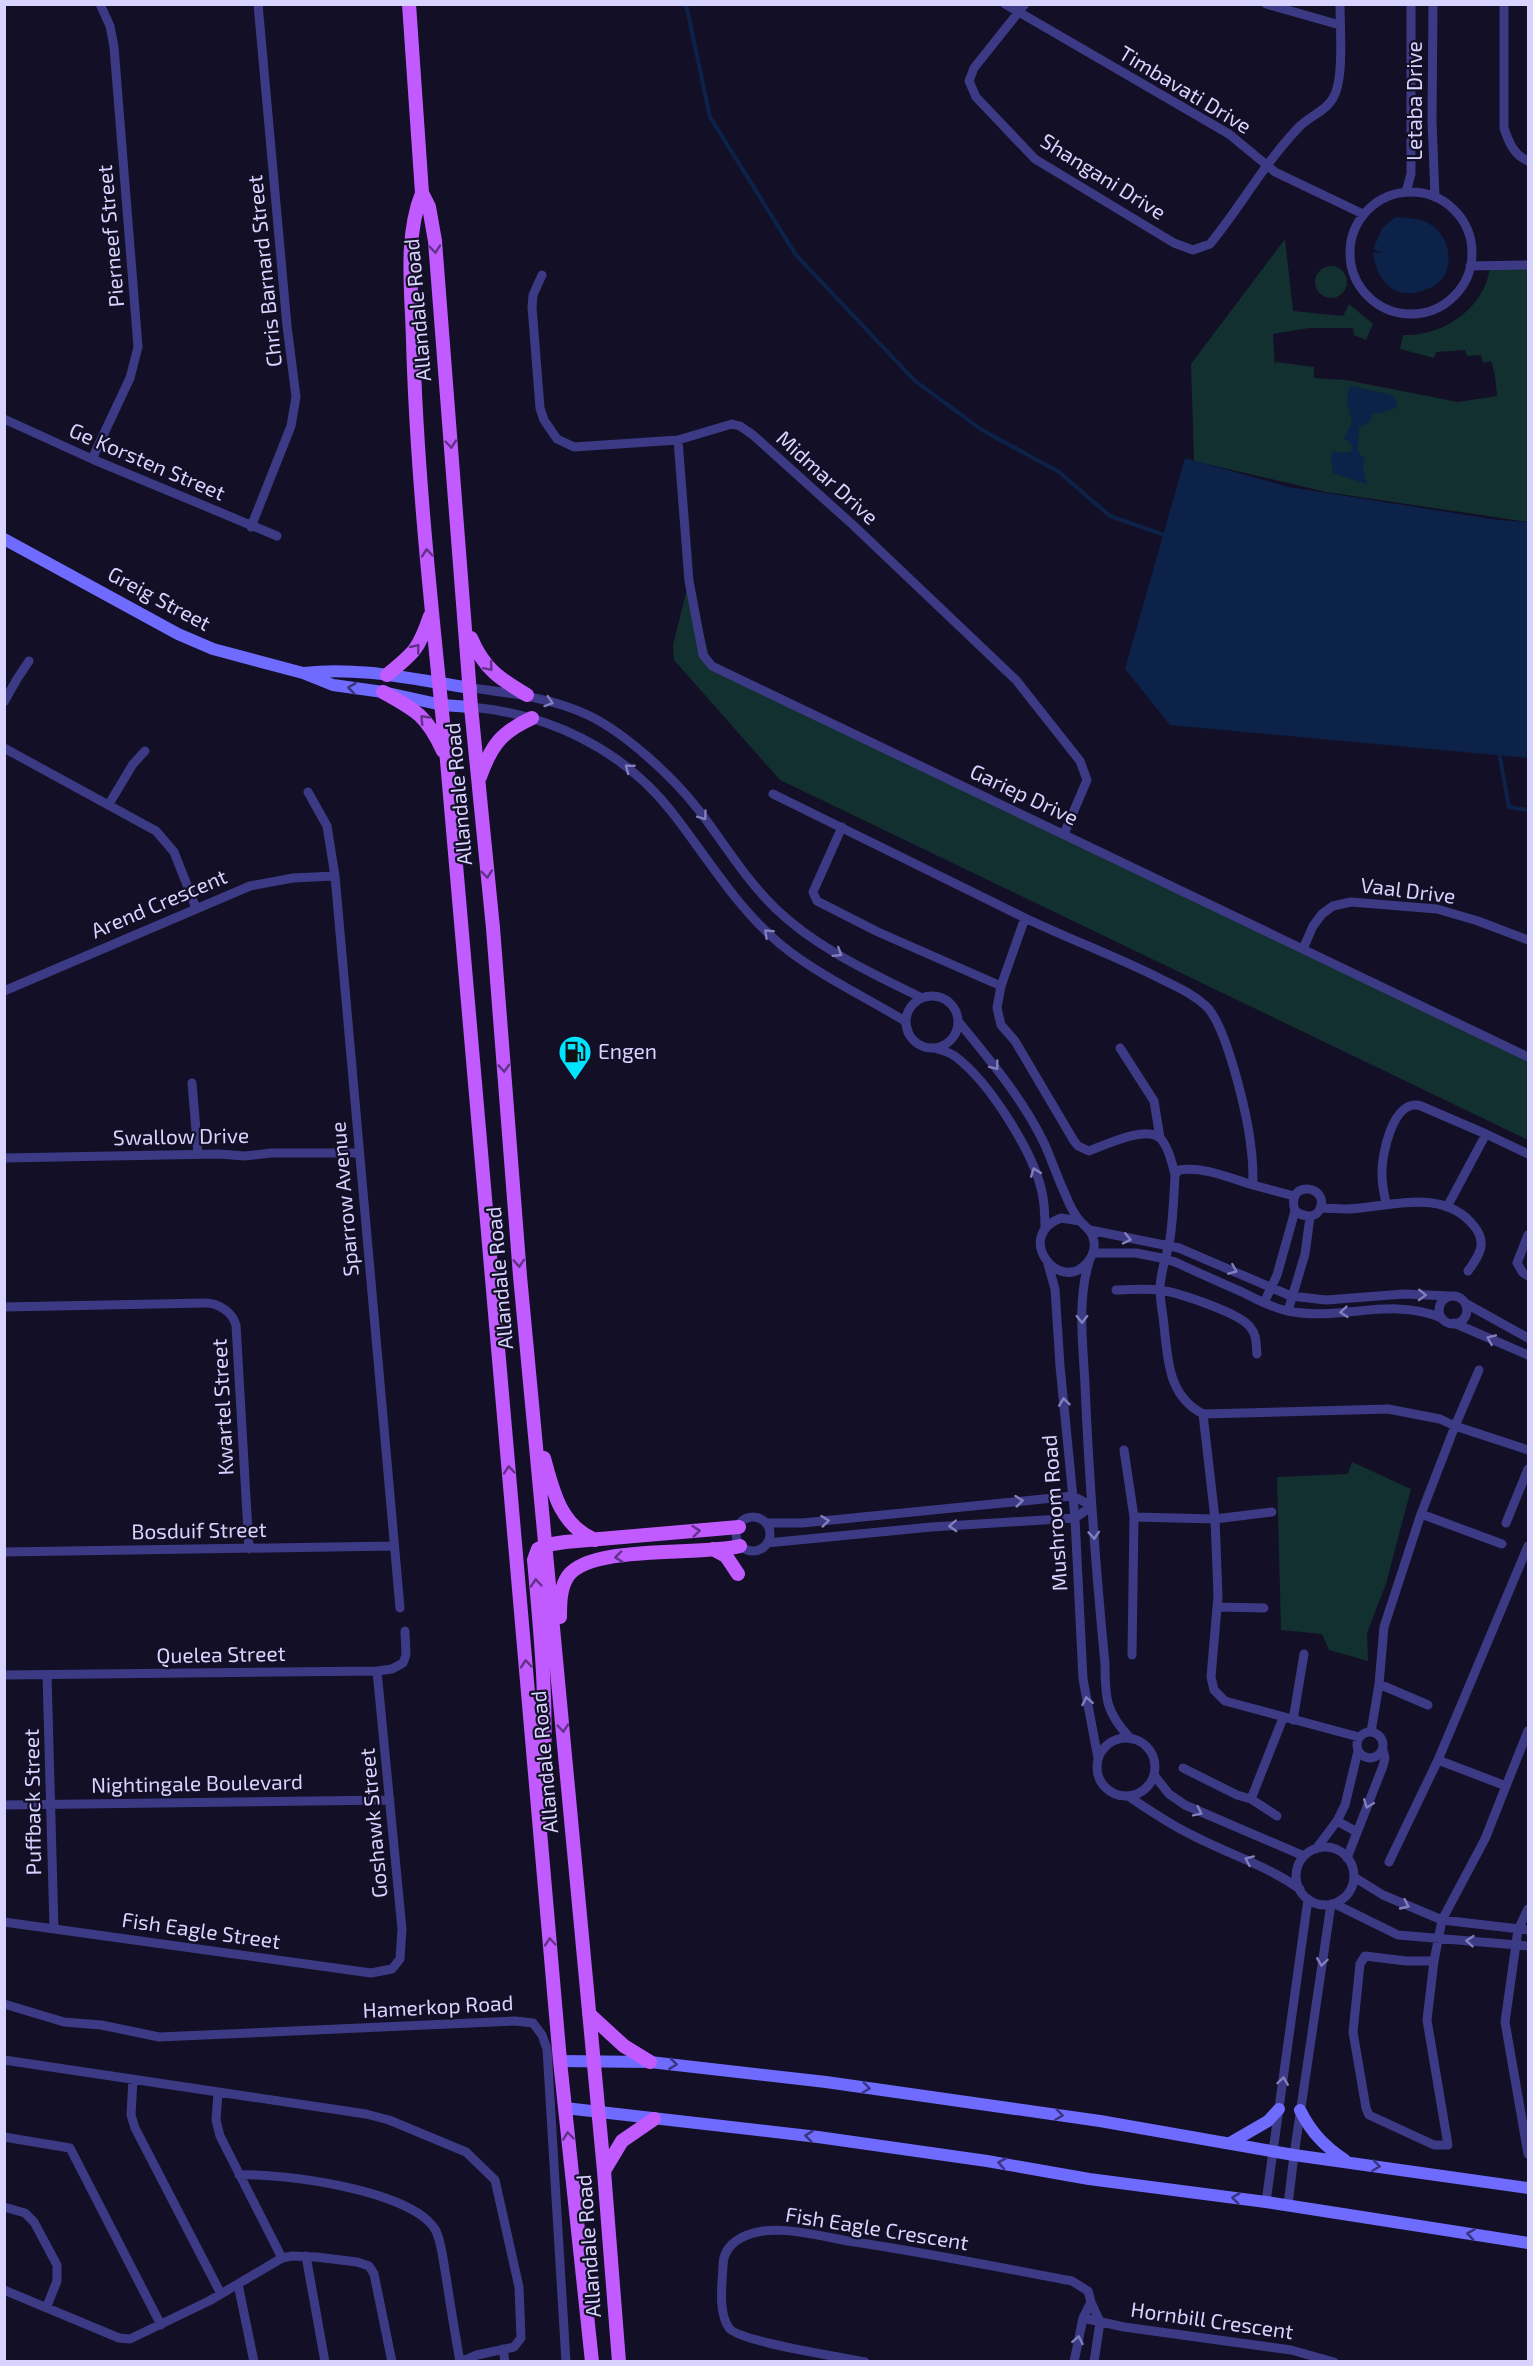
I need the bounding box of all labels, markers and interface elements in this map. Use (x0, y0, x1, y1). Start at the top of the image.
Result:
street label: Timbavati Drive (1115, 39, 1256, 138)
street label: Letaba Drive (1401, 41, 1426, 161)
street label: Shangani Drive (1037, 127, 1171, 224)
street label: Pierneef Street (91, 164, 128, 308)
street label: Chris Barnard Street (241, 174, 286, 369)
street label: Allandale Road (398, 238, 435, 383)
one-way arrow (428, 245, 441, 254)
street label: Ge Korsten Street (66, 417, 229, 505)
street label: Midmar Drive (772, 425, 884, 529)
one-way arrow (444, 439, 457, 448)
one-way arrow (420, 549, 433, 558)
street label: Greig Street (104, 560, 215, 635)
one-way arrow (408, 644, 419, 655)
one-way arrow (482, 660, 493, 671)
one-way arrow (347, 682, 356, 694)
one-way arrow (543, 695, 554, 707)
one-way arrow (420, 715, 431, 726)
street label: Allandale Road (439, 722, 476, 867)
street label: Gariep Drive (967, 758, 1083, 830)
one-way arrow (625, 765, 636, 776)
one-way arrow (695, 810, 706, 821)
street label: Arend Crescent (87, 863, 230, 942)
one-way arrow (480, 869, 493, 878)
street label: Vaal Drive (1359, 871, 1457, 908)
one-way arrow (764, 929, 775, 940)
one-way arrow (832, 946, 842, 958)
fuel station icon: Engen (557, 1034, 593, 1081)
place label: Engen (598, 1038, 657, 1063)
one-way arrow (987, 1060, 998, 1071)
one-way arrow (497, 1064, 510, 1073)
street label: Sparrow Avenue (324, 1121, 363, 1278)
street label: Swallow Drive (113, 1122, 249, 1149)
one-way arrow (1030, 1167, 1042, 1178)
street label: Allandale Road (480, 1206, 517, 1351)
one-way arrow (1122, 1231, 1132, 1244)
one-way arrow (512, 1258, 525, 1267)
one-way arrow (1227, 1263, 1238, 1275)
one-way arrow (1418, 1288, 1427, 1301)
one-way arrow (1339, 1305, 1348, 1318)
one-way arrow (1076, 1315, 1088, 1324)
one-way arrow (1487, 1335, 1498, 1347)
street label: Kwartel Street (205, 1338, 238, 1476)
one-way arrow (1058, 1398, 1071, 1407)
street label: Mushroom Road (1036, 1434, 1071, 1592)
one-way arrow (503, 1465, 516, 1474)
one-way arrow (1014, 1495, 1023, 1508)
one-way arrow (820, 1515, 829, 1528)
street label: Bosduif Street (131, 1516, 267, 1543)
one-way arrow (949, 1519, 958, 1532)
one-way arrow (691, 1525, 700, 1538)
one-way arrow (1087, 1530, 1100, 1539)
one-way arrow (614, 1550, 623, 1562)
one-way arrow (530, 1579, 543, 1588)
street label: Quelea Street (156, 1640, 286, 1668)
one-way arrow (520, 1660, 533, 1669)
street label: Allandale Road (525, 1690, 562, 1835)
one-way arrow (1081, 1696, 1094, 1706)
one-way arrow (556, 1724, 569, 1733)
street label: Puffback Street (18, 1729, 45, 1876)
street label: Goshawk Street (354, 1747, 392, 1899)
street label: Nightingale Boulevard (91, 1768, 303, 1797)
one-way arrow (1363, 1798, 1375, 1809)
one-way arrow (1192, 1805, 1203, 1816)
one-way arrow (1244, 1855, 1255, 1867)
one-way arrow (1399, 1897, 1410, 1909)
street label: Fish Eagle Street (120, 1906, 282, 1953)
one-way arrow (1466, 1935, 1475, 1948)
one-way arrow (544, 1938, 557, 1947)
one-way arrow (1317, 1957, 1329, 1966)
street label: Hamerkop Road (362, 1989, 514, 2022)
one-way arrow (668, 2057, 677, 2070)
one-way arrow (1276, 2077, 1288, 2086)
one-way arrow (862, 2081, 871, 2093)
one-way arrow (1055, 2109, 1064, 2121)
one-way arrow (804, 2130, 814, 2143)
one-way arrow (562, 2132, 575, 2141)
one-way arrow (997, 2157, 1007, 2170)
one-way arrow (1372, 2159, 1381, 2171)
street label: Allandale Road (570, 2174, 605, 2318)
one-way arrow (1232, 2192, 1241, 2205)
street label: Fish Eagle Crescent (784, 2201, 971, 2254)
one-way arrow (1466, 2228, 1475, 2240)
street label: Hornbill Crescent (1129, 2296, 1295, 2343)
one-way arrow (1071, 2335, 1084, 2345)

